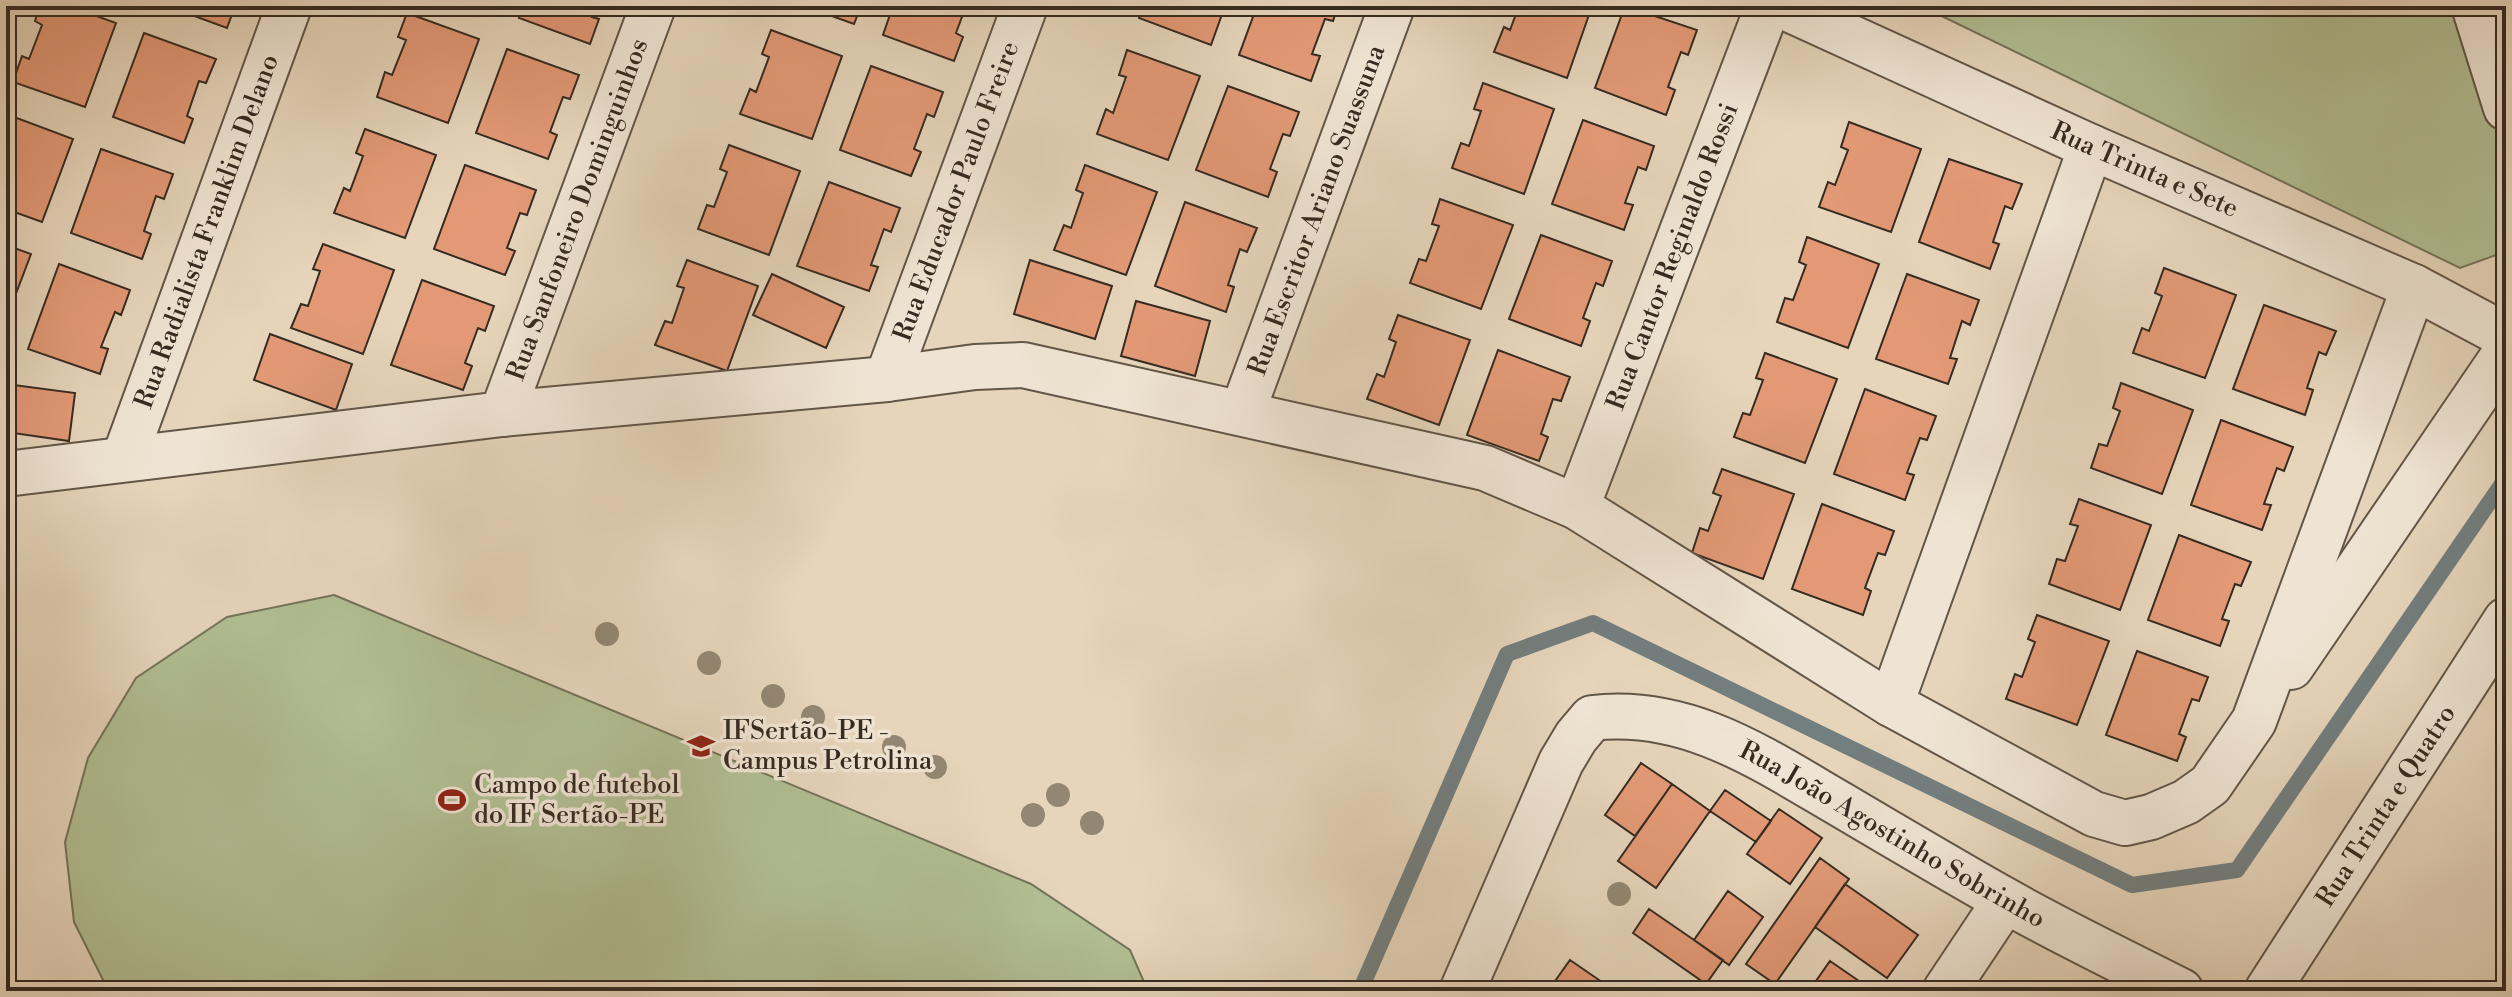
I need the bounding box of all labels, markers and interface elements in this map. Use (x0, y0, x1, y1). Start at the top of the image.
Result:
street label: Rua Sanfoneiro Dominguinhos (500, 34, 656, 385)
street label: Rua Educador Paulo Freire (886, 37, 1026, 346)
street label: Rua Escritor Ariano Suassuna (1241, 40, 1393, 380)
street label: Rua Radialista Franklim Delano (128, 50, 286, 413)
street label: Rua Cantor Reginaldo Rossi (1599, 99, 1745, 415)
street label: Rua Trinta e Sete (2046, 115, 2243, 225)
street label: Rua Trinta e Quatro (2309, 699, 2463, 913)
place label: IFSertão-PE - Campus Petrolina (723, 715, 933, 777)
school or university icon: IFSertão-PE - Campus Petrolina (686, 731, 716, 761)
street label: Rua João Agostinho Sobrinho (1734, 734, 2051, 935)
place label: Campo de futebol do IF Sertão-PE (474, 769, 680, 831)
sports icon: Campo de futebol do IF Sertão-PE (437, 785, 467, 815)

